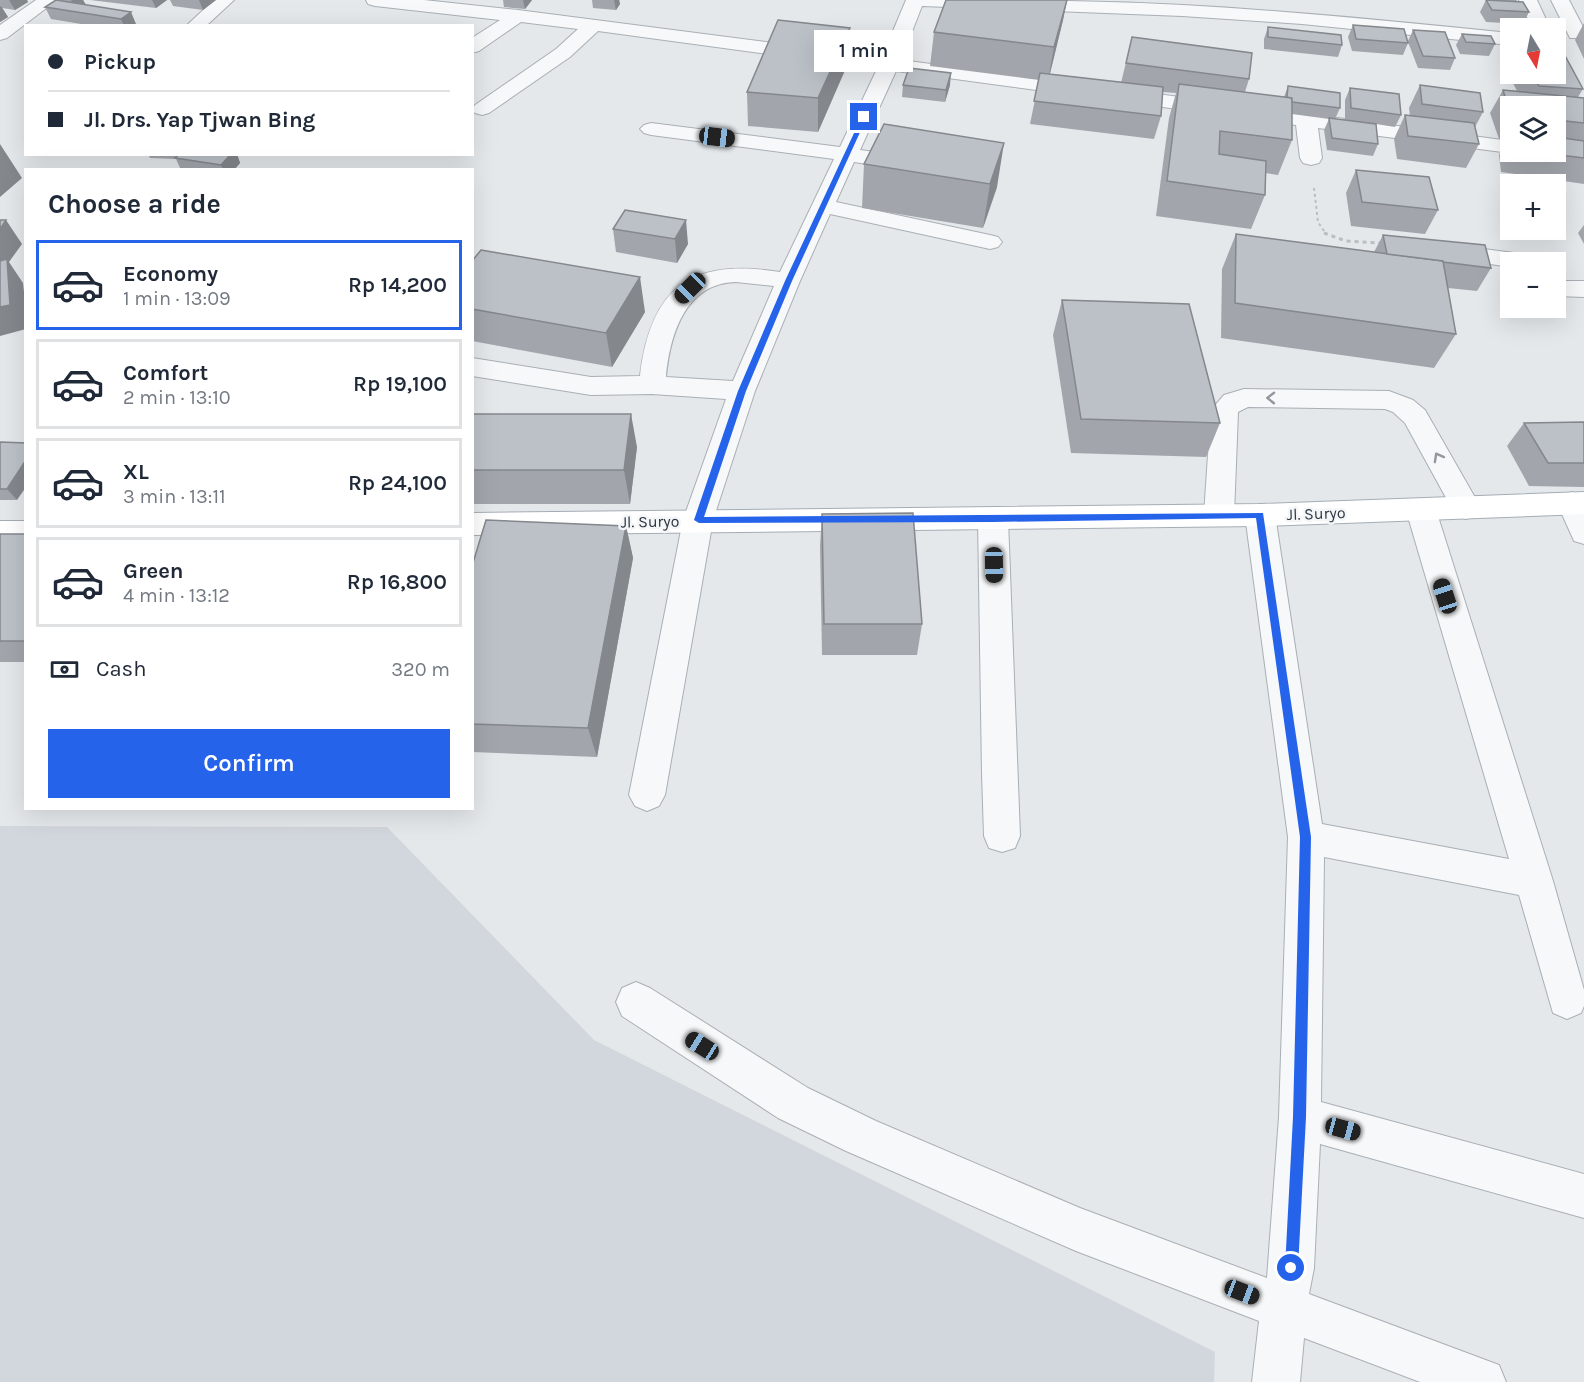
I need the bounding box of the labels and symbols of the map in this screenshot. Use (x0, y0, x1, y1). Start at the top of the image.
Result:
north arrow (1500, 18, 1566, 84)
callout: 1 min (814, 30, 914, 72)
route end (850, 103, 877, 130)
car (698, 126, 736, 148)
car (671, 269, 709, 307)
one-way arrow (1267, 392, 1276, 404)
one-way arrow (1434, 453, 1445, 463)
street label: Jl. Suryo (1286, 503, 1346, 524)
street label: Jl. Suryo (620, 511, 680, 532)
car (985, 547, 1003, 583)
car (1431, 576, 1459, 616)
car (682, 1029, 722, 1063)
car (1323, 1116, 1363, 1142)
route start (1277, 1254, 1304, 1281)
car (1222, 1277, 1262, 1307)

